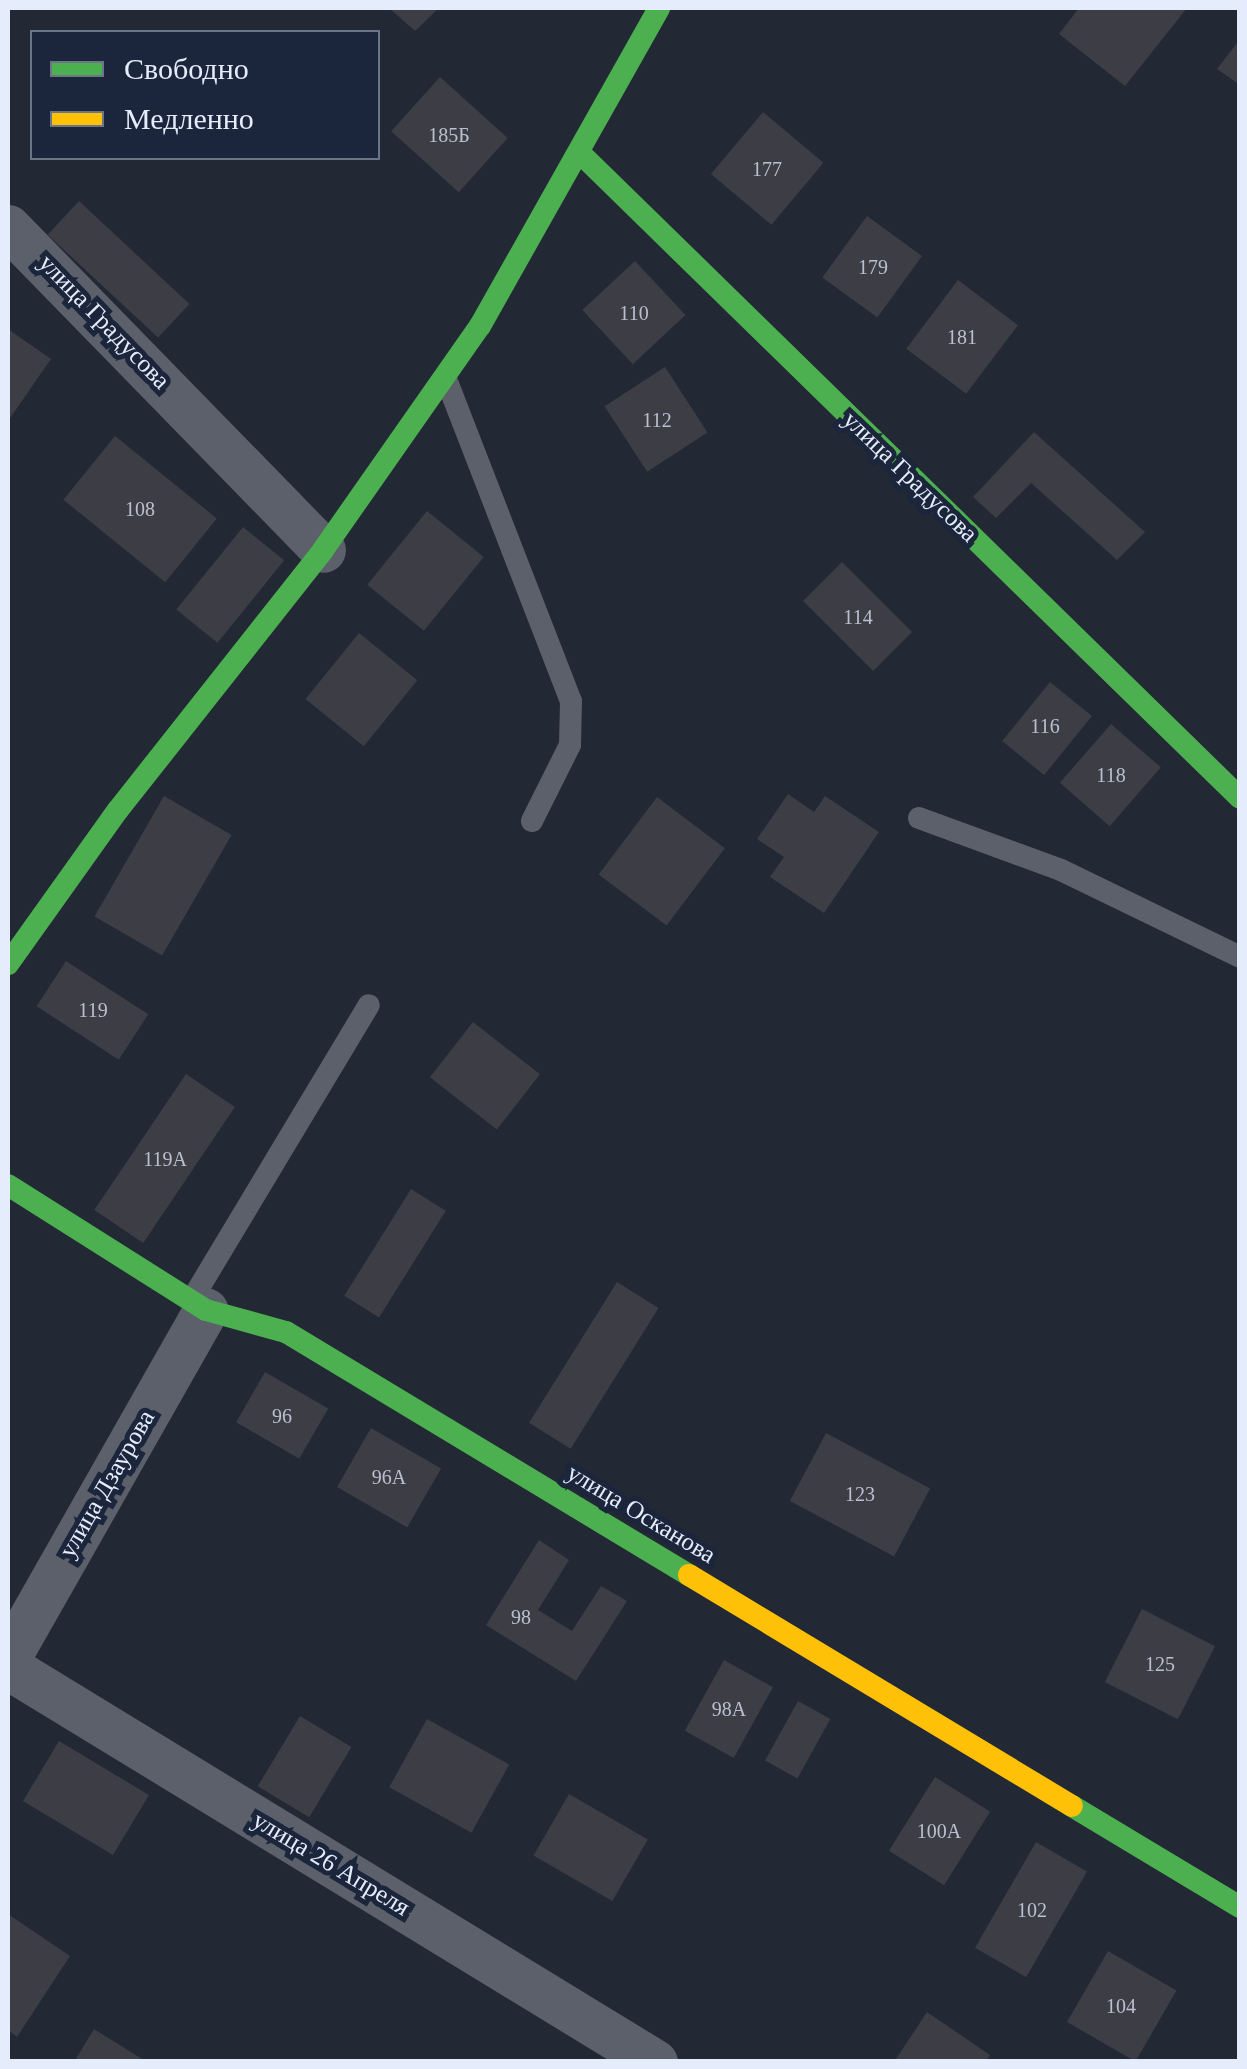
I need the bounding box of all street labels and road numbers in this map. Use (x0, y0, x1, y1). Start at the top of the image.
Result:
street label: улица Градусова (32, 248, 176, 396)
street label: улица Градусова (836, 405, 984, 549)
street label: улица Дзаурова (53, 1405, 161, 1563)
street label: улица Осканова (561, 1458, 721, 1570)
street label: улица 26 Апреля (247, 1805, 415, 1923)

